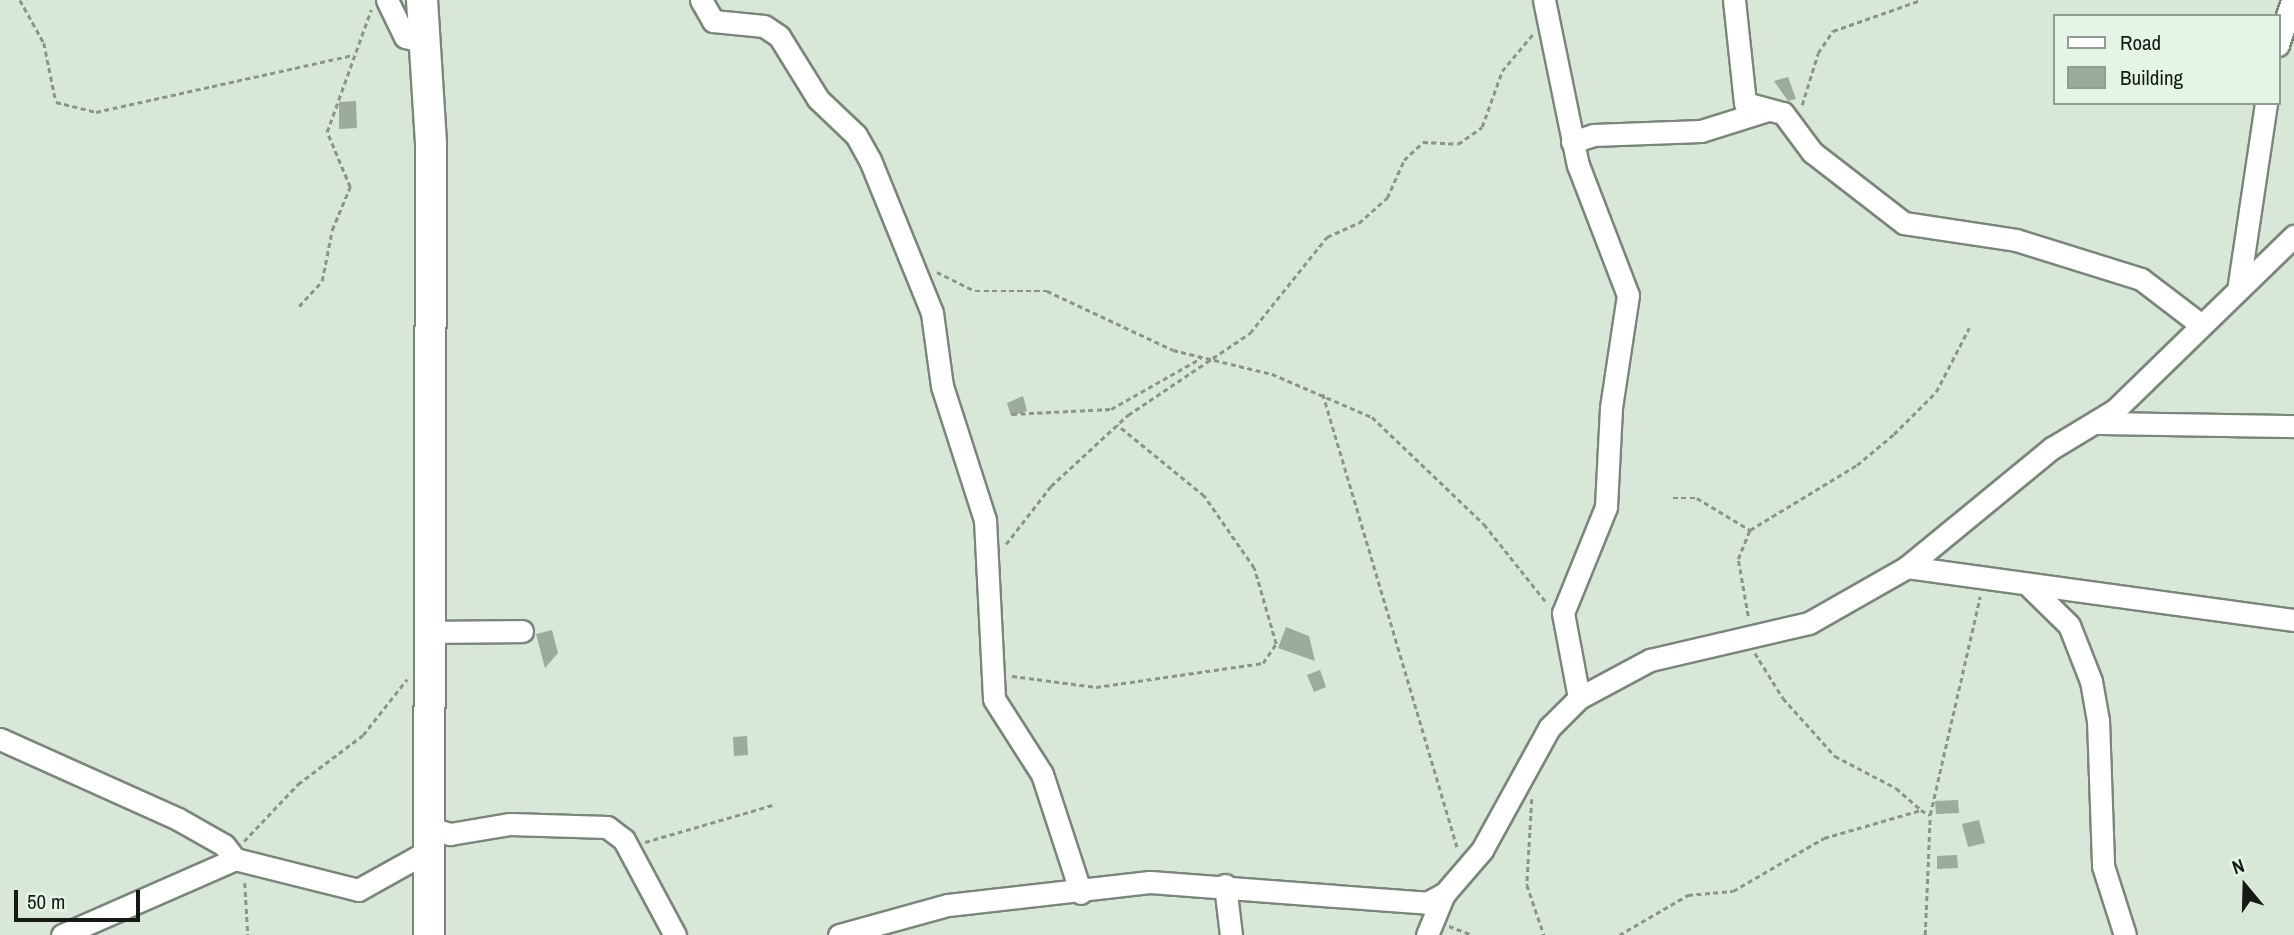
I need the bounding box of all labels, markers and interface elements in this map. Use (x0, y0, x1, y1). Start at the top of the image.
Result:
legend (2052, 14, 2280, 105)
text: Road (2120, 28, 2161, 57)
text: Building (2120, 63, 2183, 92)
north arrow (2210, 851, 2280, 921)
text: N (2229, 852, 2248, 880)
scale bar (18, 876, 144, 920)
text: 50 m (27, 887, 65, 916)

